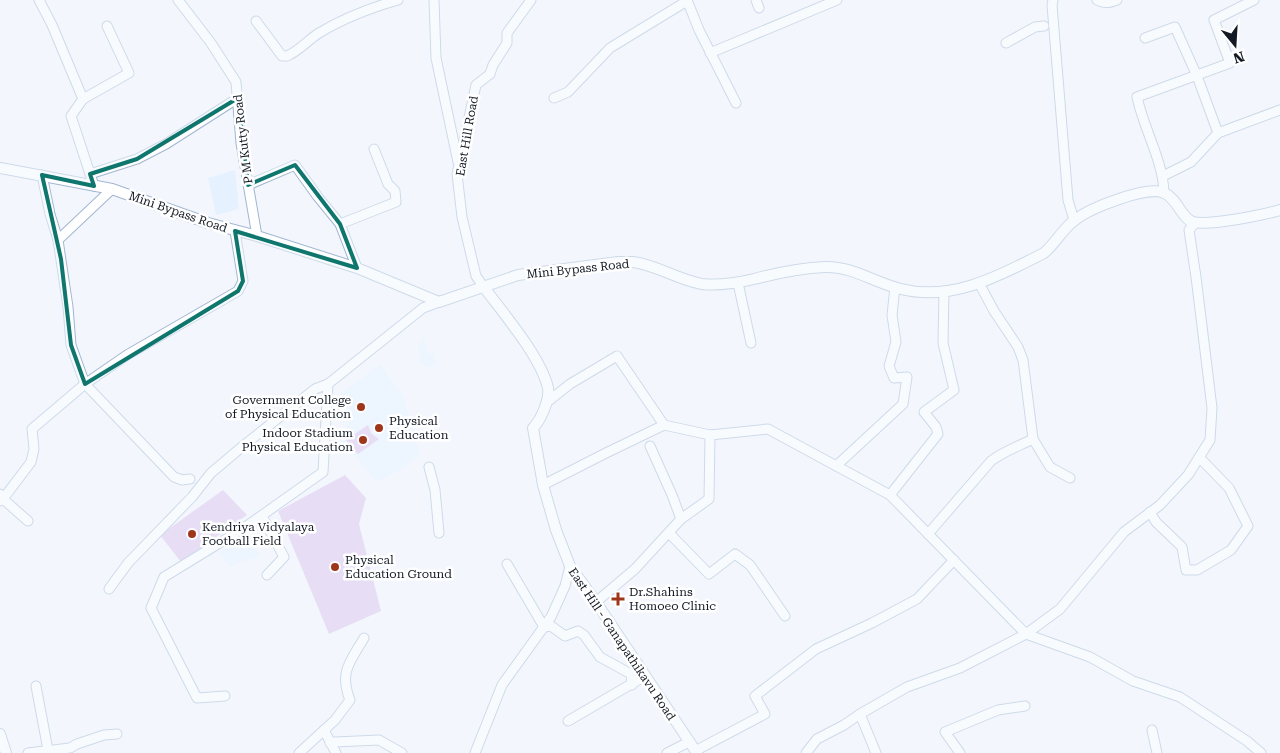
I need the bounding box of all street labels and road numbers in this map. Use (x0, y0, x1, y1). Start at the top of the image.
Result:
street label: P M Kutty Road (231, 93, 255, 184)
street label: East Hill Road (453, 94, 481, 177)
street label: Mini Bypass Road (127, 189, 229, 236)
street label: Mini Bypass Road (526, 257, 630, 281)
street label: East Hill - Ganapathikavu Road (566, 565, 679, 723)

